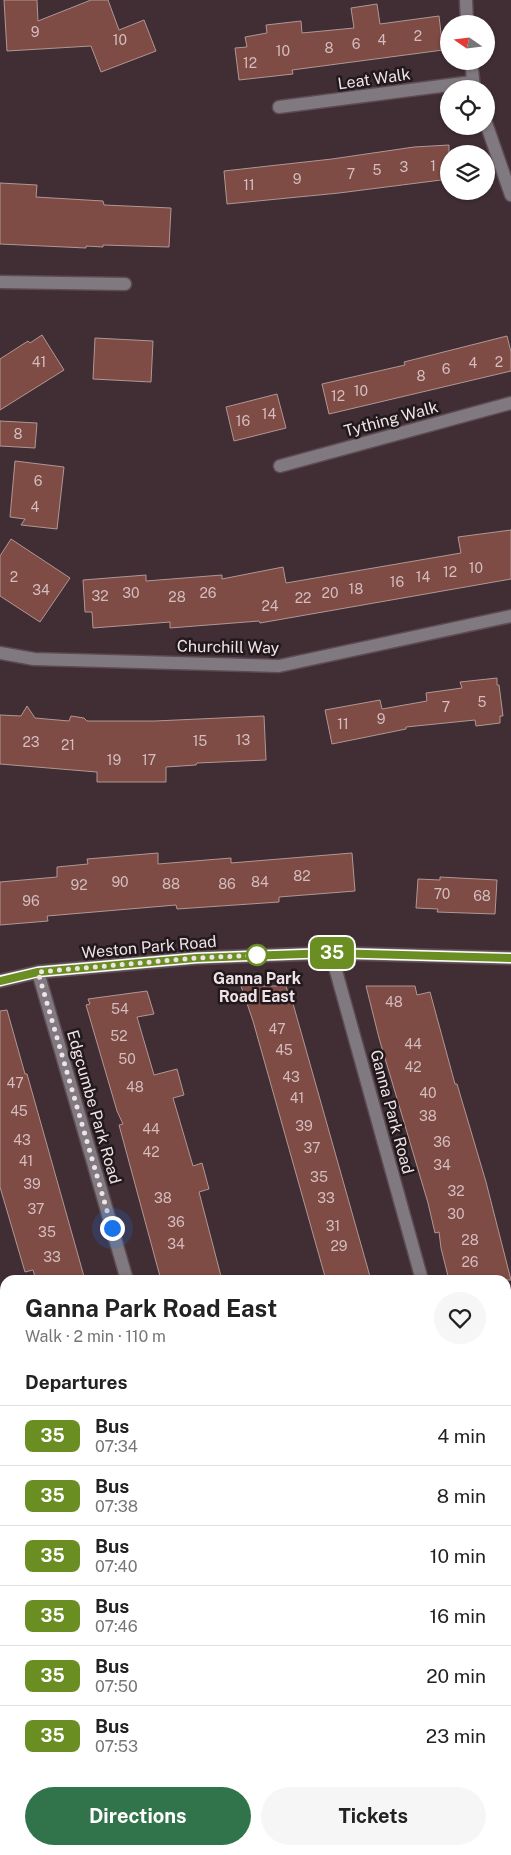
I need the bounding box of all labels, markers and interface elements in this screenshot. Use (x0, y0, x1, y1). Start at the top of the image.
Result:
north arrow (440, 15, 495, 70)
map controls (440, 15, 495, 200)
house number: 9 (31, 24, 40, 40)
house number: 2 (414, 28, 422, 44)
house number: 10 (113, 32, 127, 48)
house number: 4 (378, 32, 387, 48)
house number: 6 (352, 36, 361, 52)
house number: 8 (324, 40, 334, 56)
house number: 10 (276, 43, 290, 59)
house number: 12 (243, 55, 257, 71)
street label: Leat Walk (336, 64, 412, 94)
button: locate (440, 80, 495, 135)
button: layers (440, 145, 495, 200)
house number: 1 (430, 158, 436, 174)
house number: 3 (400, 159, 409, 175)
house number: 5 (373, 162, 382, 178)
house number: 7 (347, 166, 355, 182)
house number: 9 (293, 171, 302, 187)
house number: 11 (243, 177, 255, 193)
house number: 41 (32, 354, 46, 370)
house number: 2 (495, 354, 503, 370)
house number: 4 (469, 355, 478, 371)
house number: 6 (442, 361, 451, 377)
house number: 8 (416, 368, 426, 384)
house number: 10 (354, 383, 368, 399)
house number: 12 (331, 388, 345, 404)
street label: Tything Walk (342, 397, 440, 441)
house number: 14 (262, 406, 276, 422)
house number: 16 (236, 413, 250, 429)
house number: 8 (13, 426, 23, 442)
house number: 6 (34, 473, 43, 489)
house number: 4 (31, 499, 40, 515)
house number: 10 (469, 560, 483, 576)
house number: 12 (443, 564, 457, 580)
house number: 2 (10, 569, 18, 585)
house number: 14 (416, 569, 430, 585)
house number: 16 (390, 574, 404, 590)
house number: 18 (349, 581, 363, 597)
house number: 34 (32, 582, 50, 598)
house number: 30 (122, 585, 140, 601)
house number: 26 (199, 585, 217, 601)
house number: 20 (322, 585, 338, 601)
house number: 32 (91, 588, 109, 604)
house number: 28 (168, 589, 186, 605)
house number: 22 (295, 590, 311, 606)
house number: 24 (261, 598, 279, 614)
street label: Churchill Way (177, 637, 280, 657)
house number: 5 (478, 694, 487, 710)
house number: 7 (442, 699, 450, 715)
house number: 9 (377, 711, 386, 727)
house number: 11 (337, 716, 349, 732)
house number: 13 (236, 732, 250, 748)
house number: 15 (193, 733, 207, 749)
house number: 23 (22, 734, 40, 750)
house number: 21 (61, 737, 75, 753)
house number: 19 (107, 752, 121, 768)
house number: 17 (142, 752, 156, 768)
house number: 82 (293, 868, 311, 884)
house number: 90 (111, 874, 129, 890)
house number: 84 (251, 874, 269, 890)
house number: 88 (162, 876, 180, 892)
house number: 86 (218, 876, 236, 892)
house number: 92 (70, 877, 88, 893)
house number: 70 (434, 886, 450, 902)
house number: 68 (473, 888, 491, 904)
house number: 96 (22, 893, 40, 909)
street label: Weston Park Road (81, 932, 217, 962)
line badge: 35 (310, 937, 354, 969)
text: 35 (320, 942, 344, 963)
marker: Ganna Park Road East (246, 944, 268, 966)
place label: Ganna Park Road East (213, 969, 301, 1006)
house number: 48 (385, 994, 403, 1010)
house number: 54 (111, 1001, 129, 1017)
house number: 47 (268, 1021, 286, 1037)
street label: Edgcumbe Park Road (63, 1028, 125, 1186)
house number: 52 (110, 1028, 128, 1044)
house number: 44 (404, 1036, 422, 1052)
house number: 45 (275, 1042, 293, 1058)
street label: Ganna Park Road (366, 1048, 418, 1176)
house number: 50 (118, 1051, 136, 1067)
house number: 42 (404, 1059, 422, 1075)
house number: 43 (282, 1069, 300, 1085)
house number: 47 (6, 1075, 24, 1091)
house number: 48 (126, 1079, 144, 1095)
house number: 40 (419, 1085, 437, 1101)
house number: 41 (290, 1090, 304, 1106)
house number: 45 (10, 1103, 28, 1119)
house number: 38 (419, 1108, 437, 1124)
house number: 39 (295, 1118, 313, 1134)
house number: 44 (142, 1121, 160, 1137)
house number: 43 (13, 1132, 31, 1148)
house number: 36 (433, 1134, 451, 1150)
house number: 37 (304, 1140, 320, 1156)
house number: 42 (142, 1144, 160, 1160)
house number: 41 (19, 1153, 33, 1169)
house number: 34 (433, 1157, 451, 1173)
house number: 35 (310, 1169, 328, 1185)
house number: 39 (23, 1176, 41, 1192)
house number: 32 (447, 1183, 465, 1199)
house number: 38 (154, 1190, 172, 1206)
house number: 33 (317, 1190, 335, 1206)
house number: 37 (28, 1201, 44, 1217)
house number: 30 (447, 1206, 465, 1222)
house number: 36 (167, 1214, 185, 1230)
your location (100, 1216, 125, 1241)
house number: 31 (326, 1218, 340, 1234)
house number: 35 (38, 1224, 56, 1240)
house number: 28 (461, 1232, 479, 1248)
house number: 34 (167, 1236, 185, 1252)
house number: 29 (330, 1238, 348, 1254)
house number: 33 (43, 1249, 61, 1265)
house number: 26 (461, 1254, 479, 1270)
button: heart (434, 1292, 486, 1344)
text: Ganna Park Road East (25, 1294, 277, 1322)
text: Walk · 2 min · 110 m (25, 1327, 166, 1346)
text: Departures (25, 1371, 128, 1393)
text: Bus (95, 1415, 129, 1437)
text: 35 (40, 1425, 65, 1446)
text: 4 min (437, 1425, 486, 1447)
text: 07:34 (95, 1437, 138, 1456)
text: Bus (95, 1475, 129, 1497)
text: 35 (40, 1485, 65, 1506)
text: 8 min (437, 1485, 486, 1507)
text: 07:38 (95, 1497, 138, 1516)
text: Bus (95, 1535, 129, 1557)
text: 35 (40, 1545, 65, 1566)
text: 10 min (430, 1545, 486, 1567)
text: 07:40 (95, 1557, 137, 1576)
text: Bus (95, 1595, 129, 1617)
text: 35 (40, 1605, 65, 1626)
text: 16 min (430, 1605, 486, 1627)
text: 07:46 (95, 1617, 138, 1636)
text: Bus (95, 1655, 129, 1677)
text: 35 (40, 1665, 65, 1686)
text: 20 min (426, 1665, 486, 1687)
text: 07:50 (95, 1677, 138, 1696)
text: Bus (95, 1715, 129, 1737)
text: 35 (40, 1725, 65, 1746)
text: 23 min (426, 1725, 486, 1747)
text: 07:53 (95, 1737, 138, 1756)
button: Directions (25, 1787, 251, 1845)
button: Tickets (261, 1787, 486, 1845)

